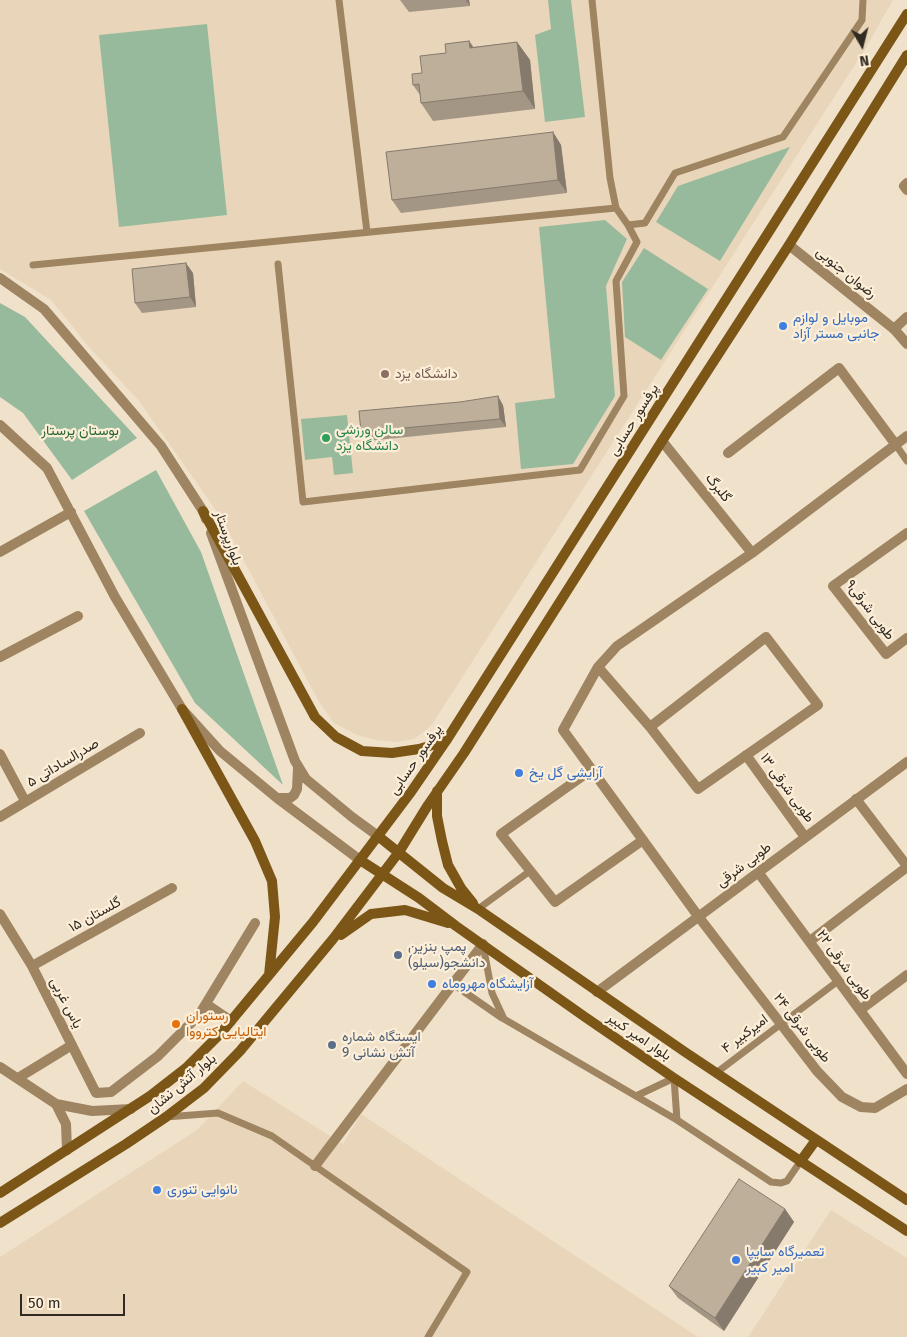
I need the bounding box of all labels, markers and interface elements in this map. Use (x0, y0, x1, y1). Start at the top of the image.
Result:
north arrow (837, 20, 887, 70)
text: N (858, 51, 870, 69)
street label: رضوان جنوبی (812, 244, 880, 302)
place label: موبایل و لوازم جانبی مستر آزاد (793, 310, 879, 342)
marker: موبایل و لوازم جانبی مستر آزاد (777, 320, 789, 332)
place label: دانشگاه یزد (395, 366, 458, 382)
marker: دانشگاه یزد (379, 368, 391, 380)
street label: پرفسور حسابی (605, 381, 663, 459)
place label: سالن ورزشی دانشگاه یزد (336, 422, 403, 454)
park label: بوستان پرستار (41, 423, 119, 439)
marker: سالن ورزشی دانشگاه یزد (320, 432, 332, 444)
street label: گلبرگ (701, 470, 735, 506)
street label: بلوارپرستار (210, 508, 246, 568)
street label: طوبی شرقی۹ (842, 576, 898, 644)
street label: پرفسور حسابی (386, 722, 446, 798)
street label: صدرالساداتی ۵ (24, 735, 102, 791)
street label: طوبی شرقی ۱۳ (756, 750, 818, 826)
place label: آرایشی گل یخ (529, 765, 602, 781)
marker: آرایشی گل یخ (513, 767, 525, 779)
street label: طوبی شرقی (713, 839, 775, 891)
street label: گلستان ۱۵ (66, 894, 124, 936)
street label: طوبی شرقی ۲۲ (813, 927, 875, 1003)
place label: پمپ بنزین دانشجو(سیلو) (408, 939, 485, 972)
marker: پمپ بنزین دانشجو(سیلو) (392, 949, 404, 961)
street label: یاس غربی (46, 975, 86, 1031)
place label: آرایشگاه مهروماه (442, 976, 533, 992)
marker: آرایشگاه مهروماه (426, 978, 438, 990)
street label: طوبی شرقی ۲۴ (770, 990, 834, 1066)
place label: رستوران ایتالیایی کترووا (186, 1008, 267, 1040)
street label: بلوار امیر کبیر (604, 1009, 674, 1065)
street label: امیرکبیر ۴ (718, 1011, 772, 1057)
marker: رستوران ایتالیایی کترووا (170, 1018, 182, 1030)
place label: ایستگاه شماره 9 آتش نشانی (342, 1029, 421, 1062)
marker: ایستگاه شماره 9 آتش نشانی (326, 1039, 338, 1051)
street label: بلوار آتش نشان (144, 1050, 220, 1118)
place label: نانوایی تنوری (167, 1182, 237, 1198)
marker: نانوایی تنوری (151, 1184, 163, 1196)
place label: تعمیرگاه سایپا امیر کبیر (746, 1244, 824, 1276)
marker: تعمیرگاه سایپا امیر کبیر (730, 1254, 742, 1266)
scale bar (22, 1284, 128, 1316)
text: 50 m (28, 1294, 61, 1312)

